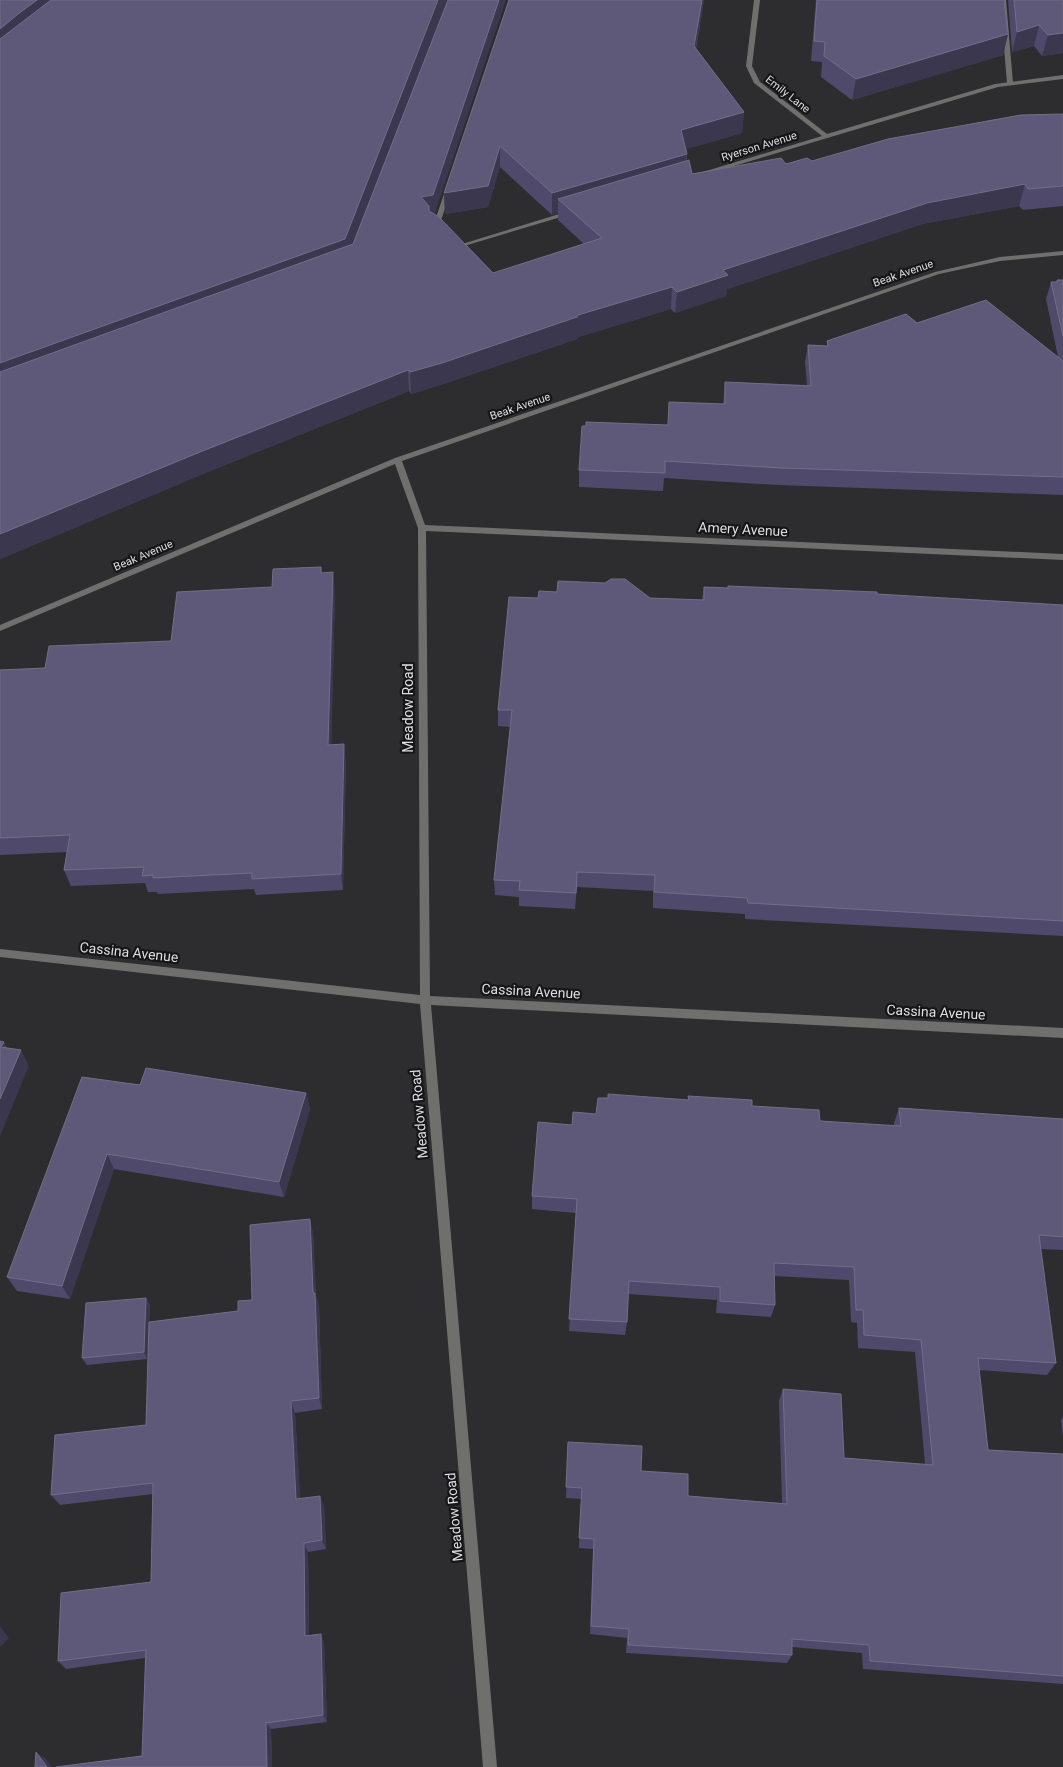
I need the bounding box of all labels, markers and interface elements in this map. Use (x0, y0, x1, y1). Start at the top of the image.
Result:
street label: Emily Lane (763, 73, 813, 116)
street label: Ryerson Avenue (720, 129, 799, 164)
street label: Beak Avenue (871, 257, 935, 290)
street label: Beak Avenue (488, 390, 552, 423)
street label: Amery Avenue (698, 519, 788, 539)
street label: Beak Avenue (112, 537, 175, 574)
street label: Meadow Road (400, 663, 416, 753)
street label: Cassina Avenue (79, 939, 179, 965)
street label: Cassina Avenue (481, 980, 581, 1002)
street label: Cassina Avenue (886, 1001, 986, 1023)
street label: Meadow Road (407, 1069, 431, 1159)
street label: Meadow Road (442, 1472, 466, 1562)

